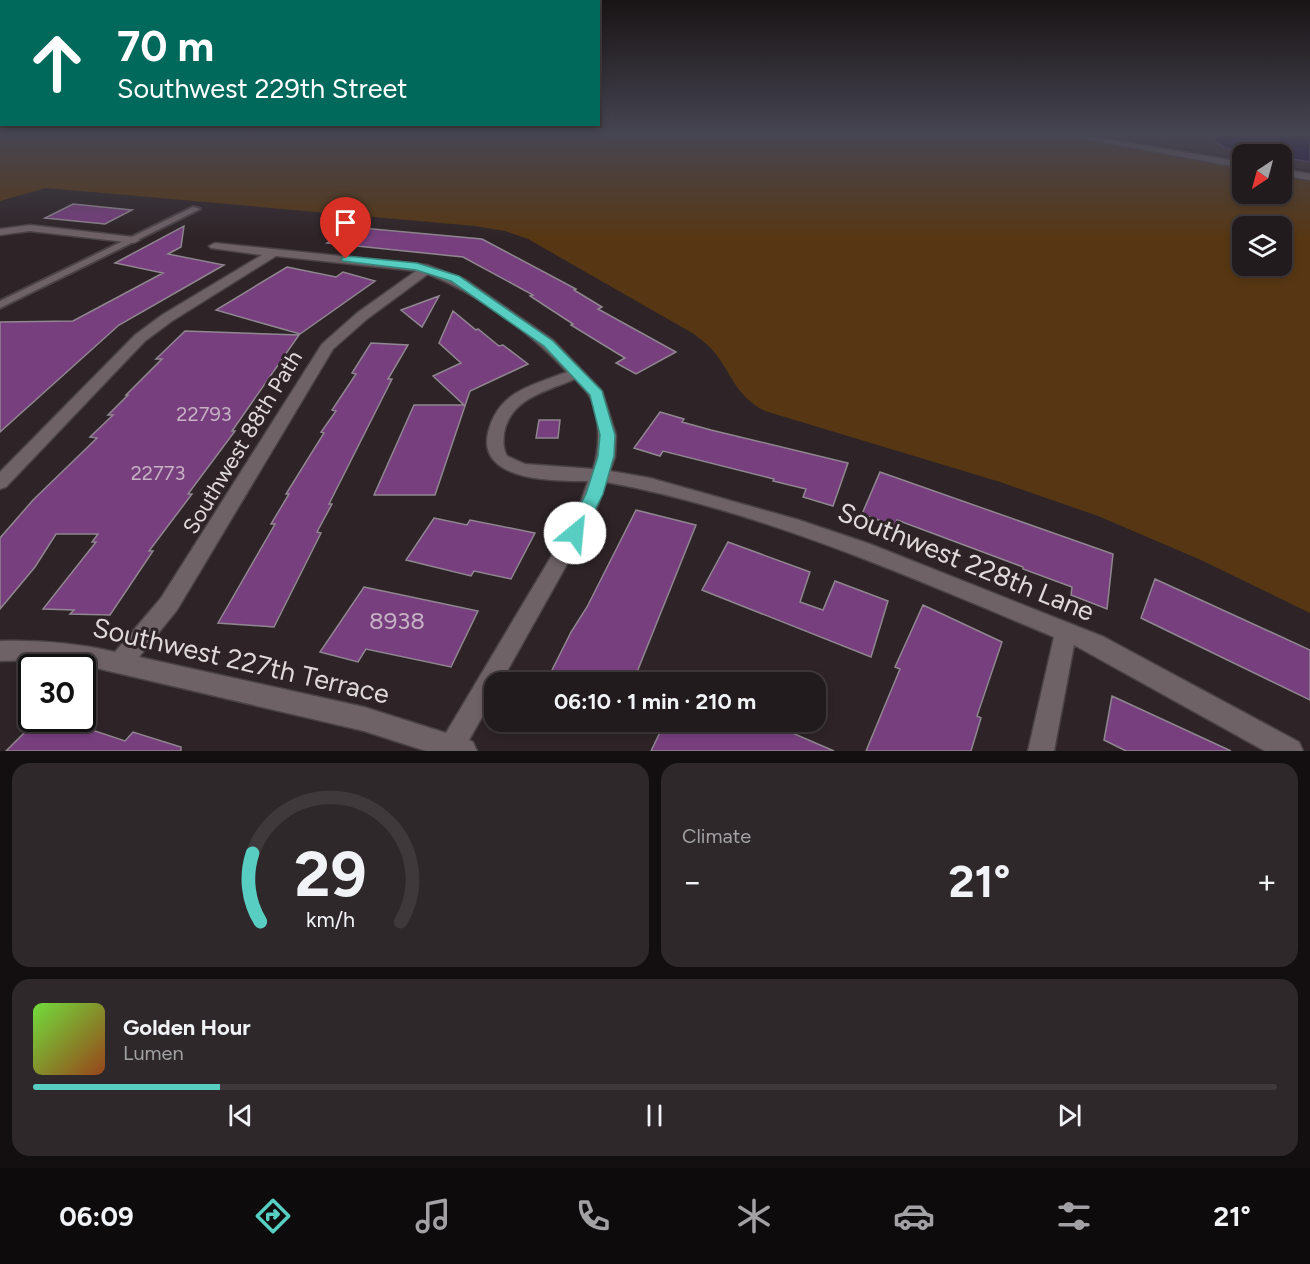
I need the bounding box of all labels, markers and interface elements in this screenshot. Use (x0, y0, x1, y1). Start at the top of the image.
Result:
text: 70 m (117, 21, 214, 72)
icon: ahead (18, 24, 96, 102)
text: Southwest 229th Street (117, 72, 407, 105)
north arrow (1232, 144, 1292, 204)
map controls (1232, 144, 1292, 276)
pin (320, 197, 371, 259)
icon: arrive (329, 206, 362, 239)
button: layers (1232, 216, 1292, 276)
street label: Southwest 88th Path (177, 346, 308, 539)
house number: 22793 (176, 402, 232, 426)
house number: 22773 (131, 461, 185, 485)
street label: Southwest 228th Lane (833, 495, 1099, 628)
position arrow (543, 501, 607, 565)
house number: 8938 (369, 606, 425, 635)
street label: Southwest 227th Terrace (90, 610, 393, 711)
speed limit sign: 30 (18, 654, 96, 732)
text: 06:10 · 1 min · 210 m (554, 688, 756, 715)
text: Climate (682, 824, 751, 848)
text: 29 (294, 837, 367, 912)
text: 21° (948, 854, 1011, 908)
text: − (682, 862, 703, 901)
text: + (1256, 862, 1277, 901)
text: km/h (306, 907, 355, 932)
text: Golden Hour (123, 1014, 251, 1041)
text: Lumen (123, 1041, 184, 1065)
icon: previous (224, 1099, 257, 1132)
icon: pause (638, 1099, 671, 1132)
icon: next (1053, 1099, 1086, 1132)
icon: directions (252, 1195, 294, 1237)
icon: music (412, 1195, 454, 1237)
icon: phone (572, 1195, 614, 1237)
icon: climate (733, 1195, 775, 1237)
icon: car (893, 1195, 935, 1237)
icon: filters (1053, 1195, 1095, 1237)
text: 06:09 (59, 1200, 134, 1233)
text: 21° (1214, 1200, 1251, 1233)

